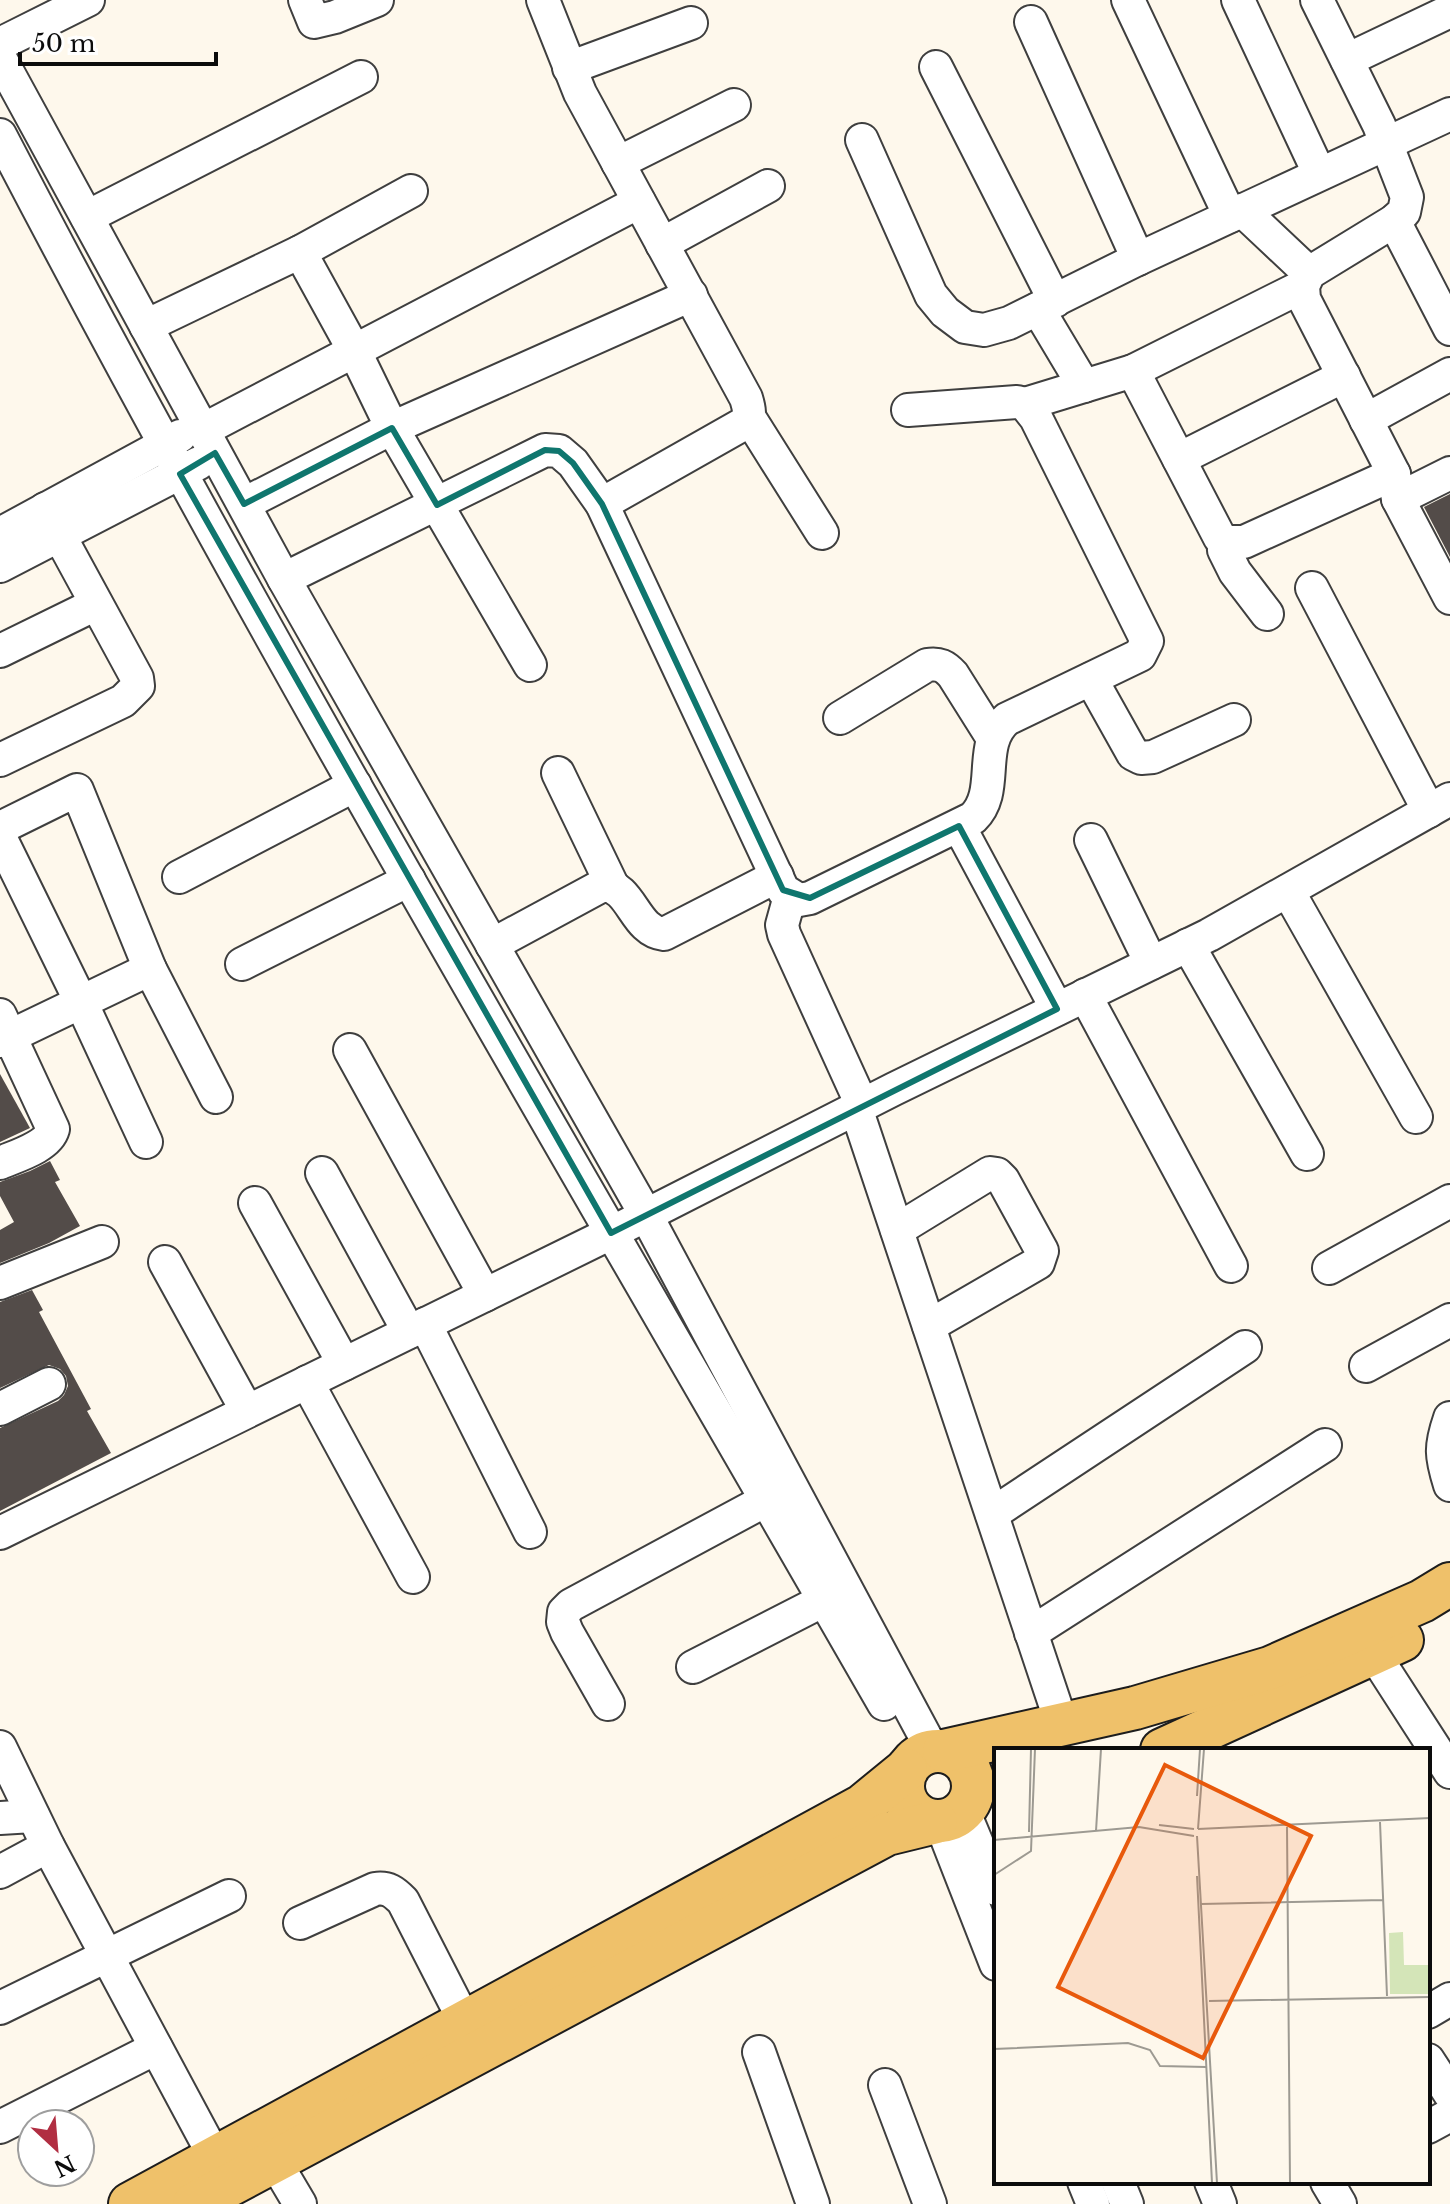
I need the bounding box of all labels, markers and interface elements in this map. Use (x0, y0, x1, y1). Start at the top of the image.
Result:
scale bar (20, 16, 216, 66)
text: 50 m (32, 29, 96, 58)
inset map (994, 1748, 1430, 2184)
north arrow (16, 2108, 96, 2188)
text: N (49, 2149, 80, 2182)

